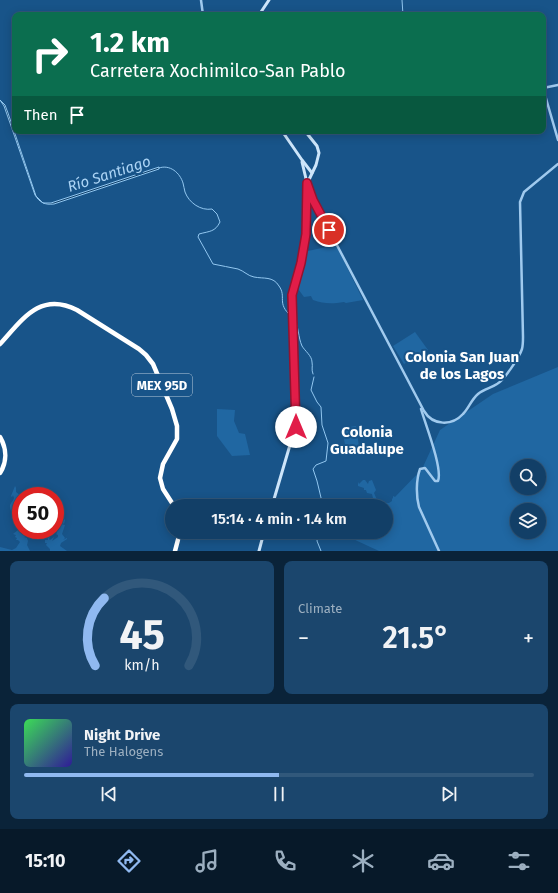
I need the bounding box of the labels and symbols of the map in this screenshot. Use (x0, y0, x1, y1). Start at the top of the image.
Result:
water label: Río Santiago (65, 152, 153, 196)
pin (312, 213, 346, 247)
district label: Colonia San Juan de los Lagos (405, 348, 519, 383)
road number: MEX 95D (132, 374, 192, 396)
position arrow (275, 406, 317, 448)
district label: Colonia Guadalupe (330, 423, 404, 458)
speed limit sign: 50 (12, 487, 64, 539)

